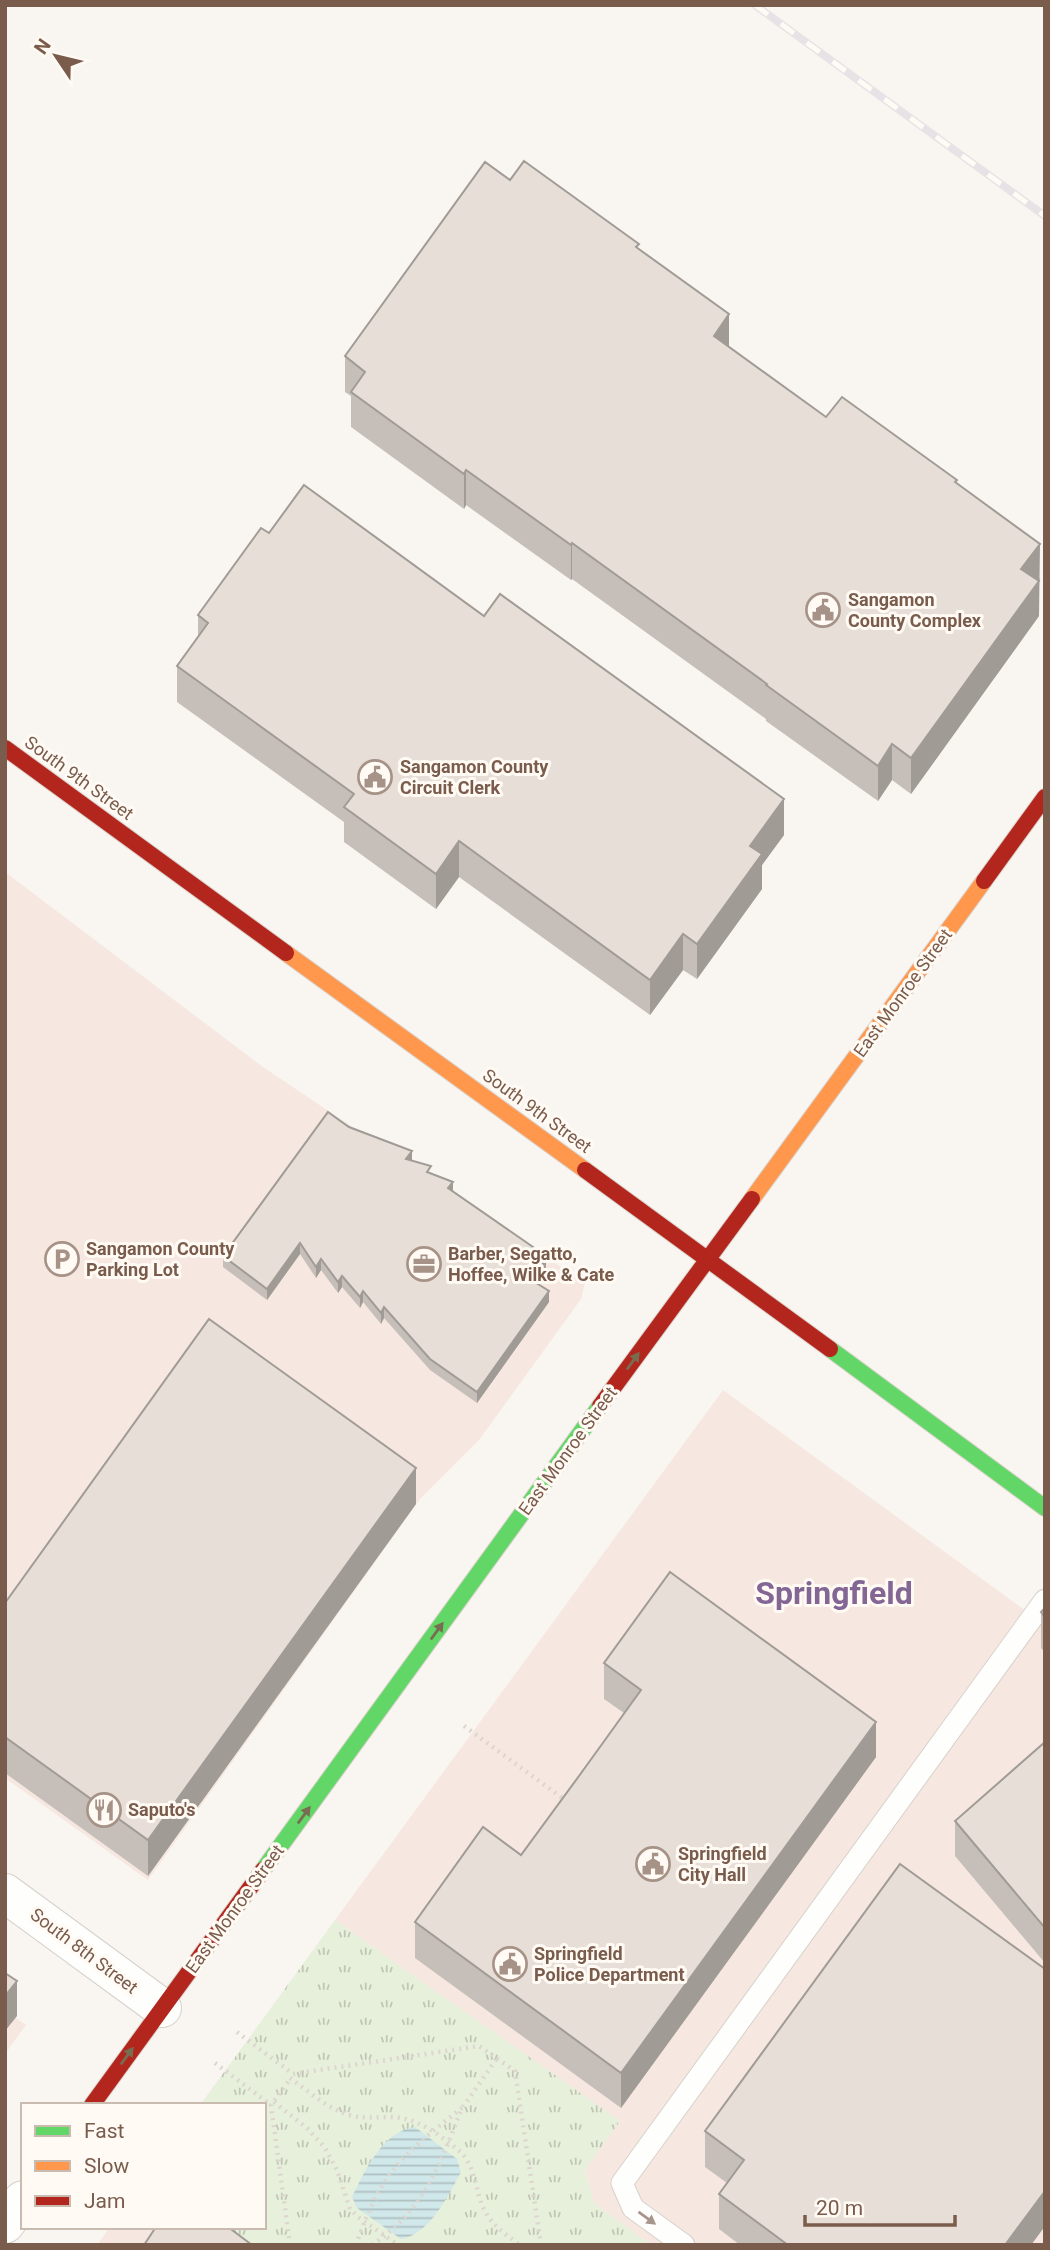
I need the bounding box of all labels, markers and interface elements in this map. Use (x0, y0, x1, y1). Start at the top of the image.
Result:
north arrow (21, 21, 91, 91)
text: N (29, 34, 56, 59)
place label: Sangamon County Complex (848, 589, 982, 631)
public building icon: Sangamon County Complex (804, 591, 842, 629)
street label: South 9th Street (21, 731, 138, 824)
place label: Sangamon County Circuit Clerk (400, 756, 549, 798)
public building icon: Sangamon County Circuit Clerk (356, 758, 394, 796)
street label: East Monroe Street (849, 924, 956, 1061)
street label: South 9th Street (479, 1064, 596, 1157)
place label: Sangamon County Parking Lot (86, 1238, 235, 1280)
parking icon: Sangamon County Parking Lot (43, 1240, 81, 1278)
place label: Barber, Segatto, Hoffee, Wilke & Cate (448, 1243, 615, 1285)
office icon: Barber, Segatto, Hoffee, Wilke & Cate (405, 1245, 443, 1283)
one-way arrow (626, 1352, 640, 1370)
street label: East Monroe Street (514, 1382, 621, 1519)
district label: Springfield (755, 1574, 913, 1612)
one-way arrow (430, 1622, 444, 1640)
restaurant icon: Saputo's (85, 1791, 123, 1829)
place label: Saputo's (128, 1799, 195, 1820)
one-way arrow (296, 1806, 310, 1824)
street label: East Monroe Street (181, 1840, 288, 1977)
place label: Springfield City Hall (678, 1843, 767, 1885)
public building icon: Springfield City Hall (634, 1845, 672, 1883)
street label: South 8th Street (26, 1903, 142, 1998)
place label: Springfield Police Department (534, 1943, 685, 1985)
public building icon: Springfield Police Department (491, 1945, 529, 1983)
one-way arrow (120, 2047, 134, 2066)
legend (21, 2103, 266, 2229)
text: Fast (84, 2119, 125, 2143)
text: Slow (84, 2154, 130, 2178)
scale bar (805, 2184, 956, 2228)
text: Jam (84, 2189, 125, 2213)
text: 20 m (816, 2196, 863, 2220)
one-way arrow (638, 2211, 656, 2225)

